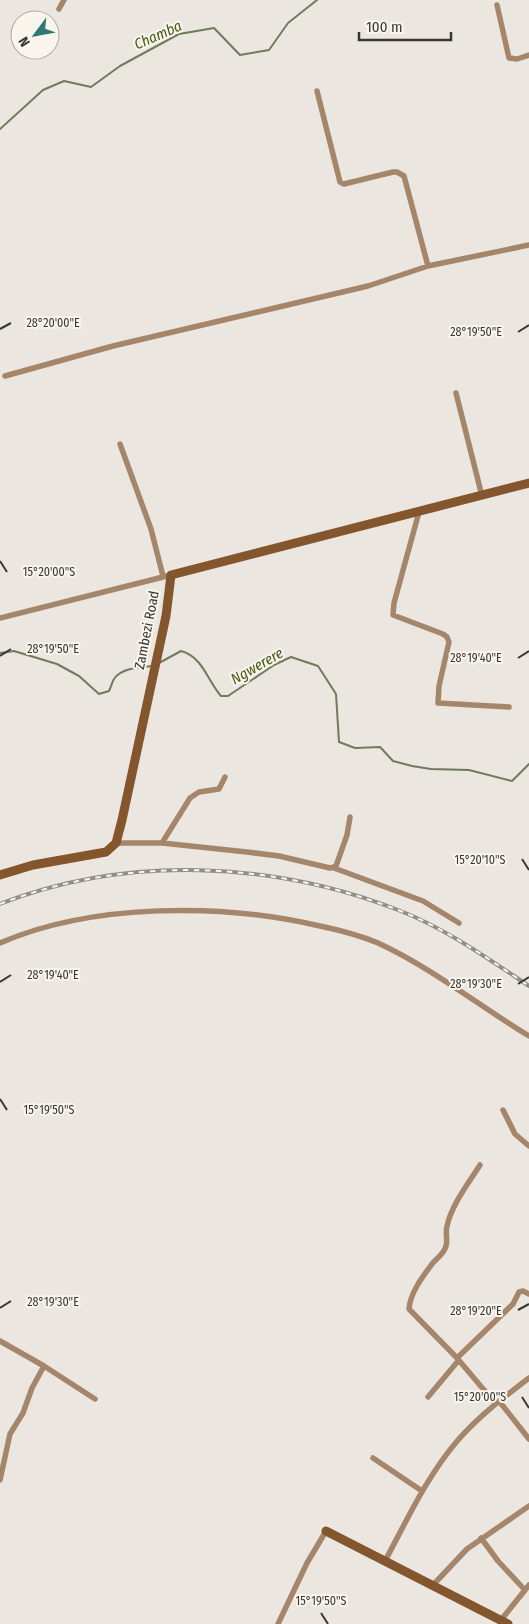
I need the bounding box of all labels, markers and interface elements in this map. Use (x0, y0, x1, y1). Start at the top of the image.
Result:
north arrow (10, 10, 60, 60)
scale bar (359, 10, 452, 42)
water label: Chamba (131, 16, 185, 53)
text: 100 m (366, 18, 403, 36)
text: N (15, 34, 34, 50)
text: 28°20'00"E (26, 316, 80, 330)
text: 28°19'50"E (450, 325, 502, 339)
text: 15°20'00"S (23, 565, 75, 579)
street label: Zambezi Road (131, 589, 163, 671)
text: 28°19'50"E (27, 642, 79, 656)
water label: Ngwerere (228, 644, 286, 688)
text: 28°19'40"E (450, 651, 502, 665)
text: 15°20'10"S (455, 853, 505, 867)
text: 28°19'40"E (27, 968, 79, 982)
text: 28°19'30"E (450, 977, 502, 991)
text: 15°19'50"S (24, 1103, 74, 1117)
text: 28°19'30"E (27, 1295, 79, 1309)
text: 28°19'20"E (450, 1304, 502, 1318)
text: 15°20'00"S (454, 1390, 506, 1404)
text: 15°19'50"S (296, 1594, 346, 1608)

